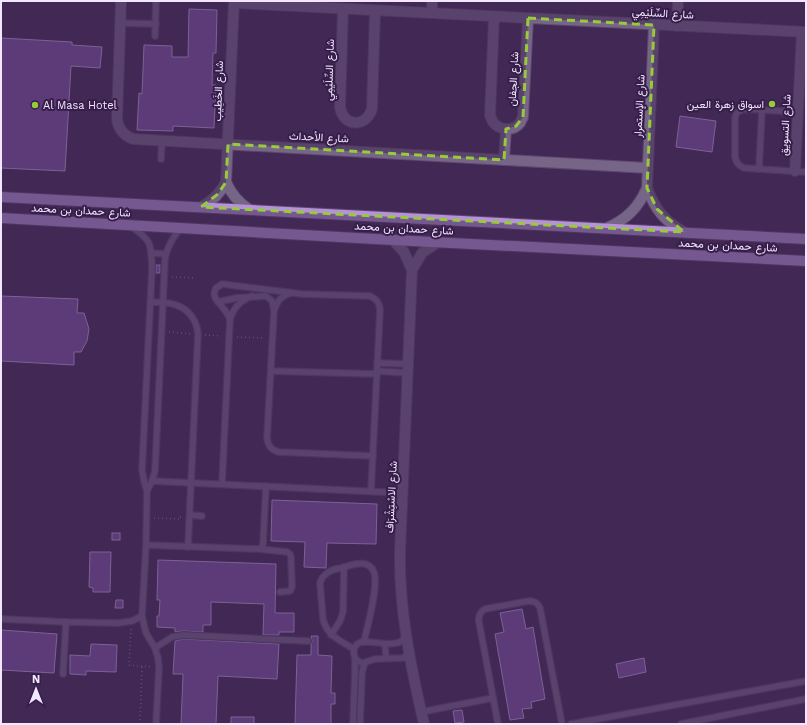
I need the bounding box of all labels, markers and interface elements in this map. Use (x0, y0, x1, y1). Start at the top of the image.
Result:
street label: شارع السِّلَيْمِي (632, 5, 695, 25)
street label: شارع السِّلَيْمِي (322, 39, 340, 101)
street label: شارع الجفان (506, 51, 522, 107)
street label: شارع الخَطِيب (211, 60, 227, 122)
street label: شارع الإستمرار (631, 74, 649, 139)
street label: شارع التسويق (777, 94, 795, 156)
place label: اسواق زهرة العين (687, 98, 764, 111)
place label: Al Masa Hotel (43, 99, 118, 112)
marker: اسواق زهرة العين (767, 99, 777, 109)
marker: Al Masa Hotel (30, 100, 40, 110)
street label: شارع الأحداث (289, 129, 350, 147)
street label: شارع حمدان بن محمد (31, 201, 131, 221)
street label: شارع حمدان بن محمد (354, 219, 454, 239)
street label: شارع حمدان بن محمد (678, 236, 778, 256)
street label: شارع الاسْتِشْرَاف (383, 460, 401, 533)
north arrow (16, 669, 56, 709)
text: N (32, 673, 40, 686)

